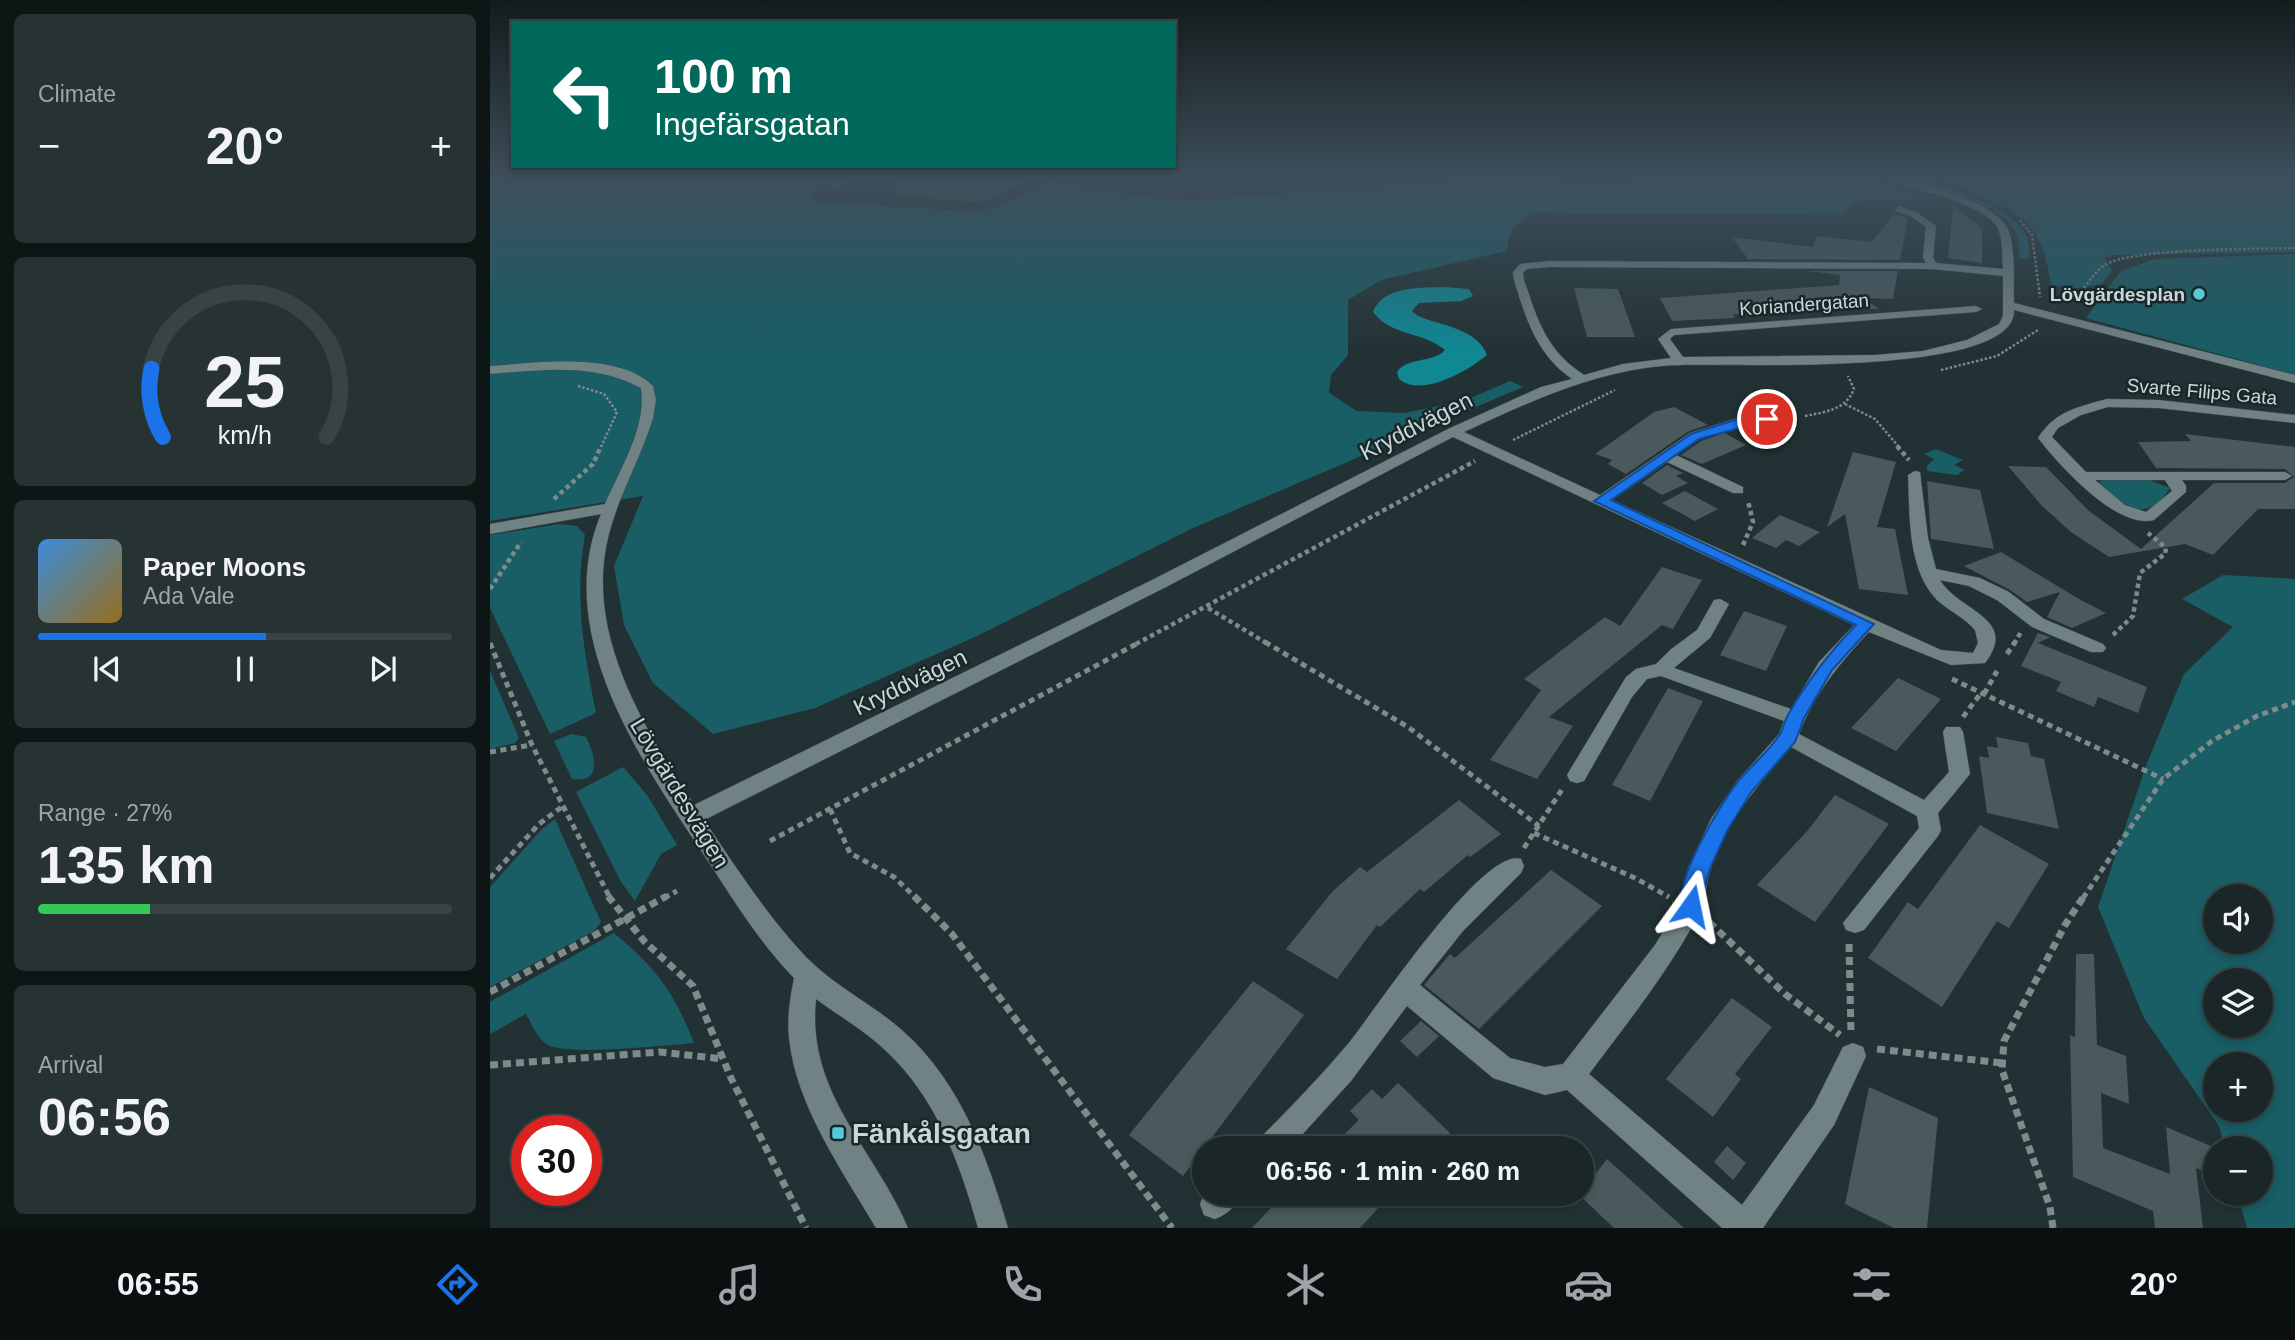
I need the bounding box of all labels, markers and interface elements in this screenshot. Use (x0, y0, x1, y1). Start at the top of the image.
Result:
icon: left (539, 49, 630, 140)
text: 100 m (654, 49, 793, 103)
text: Climate (38, 81, 116, 107)
text: Ingefärsgatan (654, 106, 850, 142)
text: 20° (206, 117, 284, 175)
text: − (38, 125, 60, 167)
text: + (430, 125, 452, 167)
place label: Lövgärdesplan (2050, 284, 2185, 305)
marker: Lövgärdesplan (2191, 286, 2207, 302)
street label: Koriandergatan (1738, 289, 1870, 320)
text: 25 (205, 342, 285, 423)
street label: Svarte Filips Gata (2126, 374, 2279, 409)
street label: Kryddvägen (1355, 387, 1477, 465)
pin (1737, 389, 1797, 449)
icon: arrive (1748, 400, 1786, 438)
text: km/h (218, 421, 272, 449)
text: Paper Moons (143, 552, 306, 582)
text: Ada Vale (143, 583, 235, 609)
street label: Kryddvägen (849, 643, 971, 721)
icon: previous (88, 650, 126, 688)
icon: pause (226, 650, 264, 688)
icon: next (364, 650, 402, 688)
street label: Lövgärdesvägen (625, 713, 735, 873)
text: Range · 27% (38, 800, 172, 826)
text: 135 km (38, 836, 214, 894)
position arrow (1654, 869, 1728, 943)
map controls (2203, 884, 2273, 1206)
button: sound (2203, 884, 2273, 954)
button: layers (2203, 968, 2273, 1038)
text: Arrival (38, 1052, 103, 1078)
button: + (2203, 1052, 2273, 1122)
text: 06:56 (38, 1088, 171, 1146)
speed limit sign: 30 (511, 1115, 602, 1206)
place label: Fänkålsgatan (852, 1118, 1031, 1149)
marker: Fänkålsgatan (830, 1125, 846, 1141)
button: − (2203, 1136, 2273, 1206)
text: 06:56 · 1 min · 260 m (1266, 1156, 1520, 1186)
icon: directions (433, 1260, 482, 1309)
icon: music (715, 1260, 764, 1309)
icon: phone (998, 1260, 1047, 1309)
icon: climate (1281, 1260, 1330, 1309)
icon: car (1564, 1260, 1613, 1309)
icon: filters (1847, 1260, 1896, 1309)
text: 06:55 (117, 1266, 199, 1302)
text: 20° (2130, 1266, 2178, 1302)

